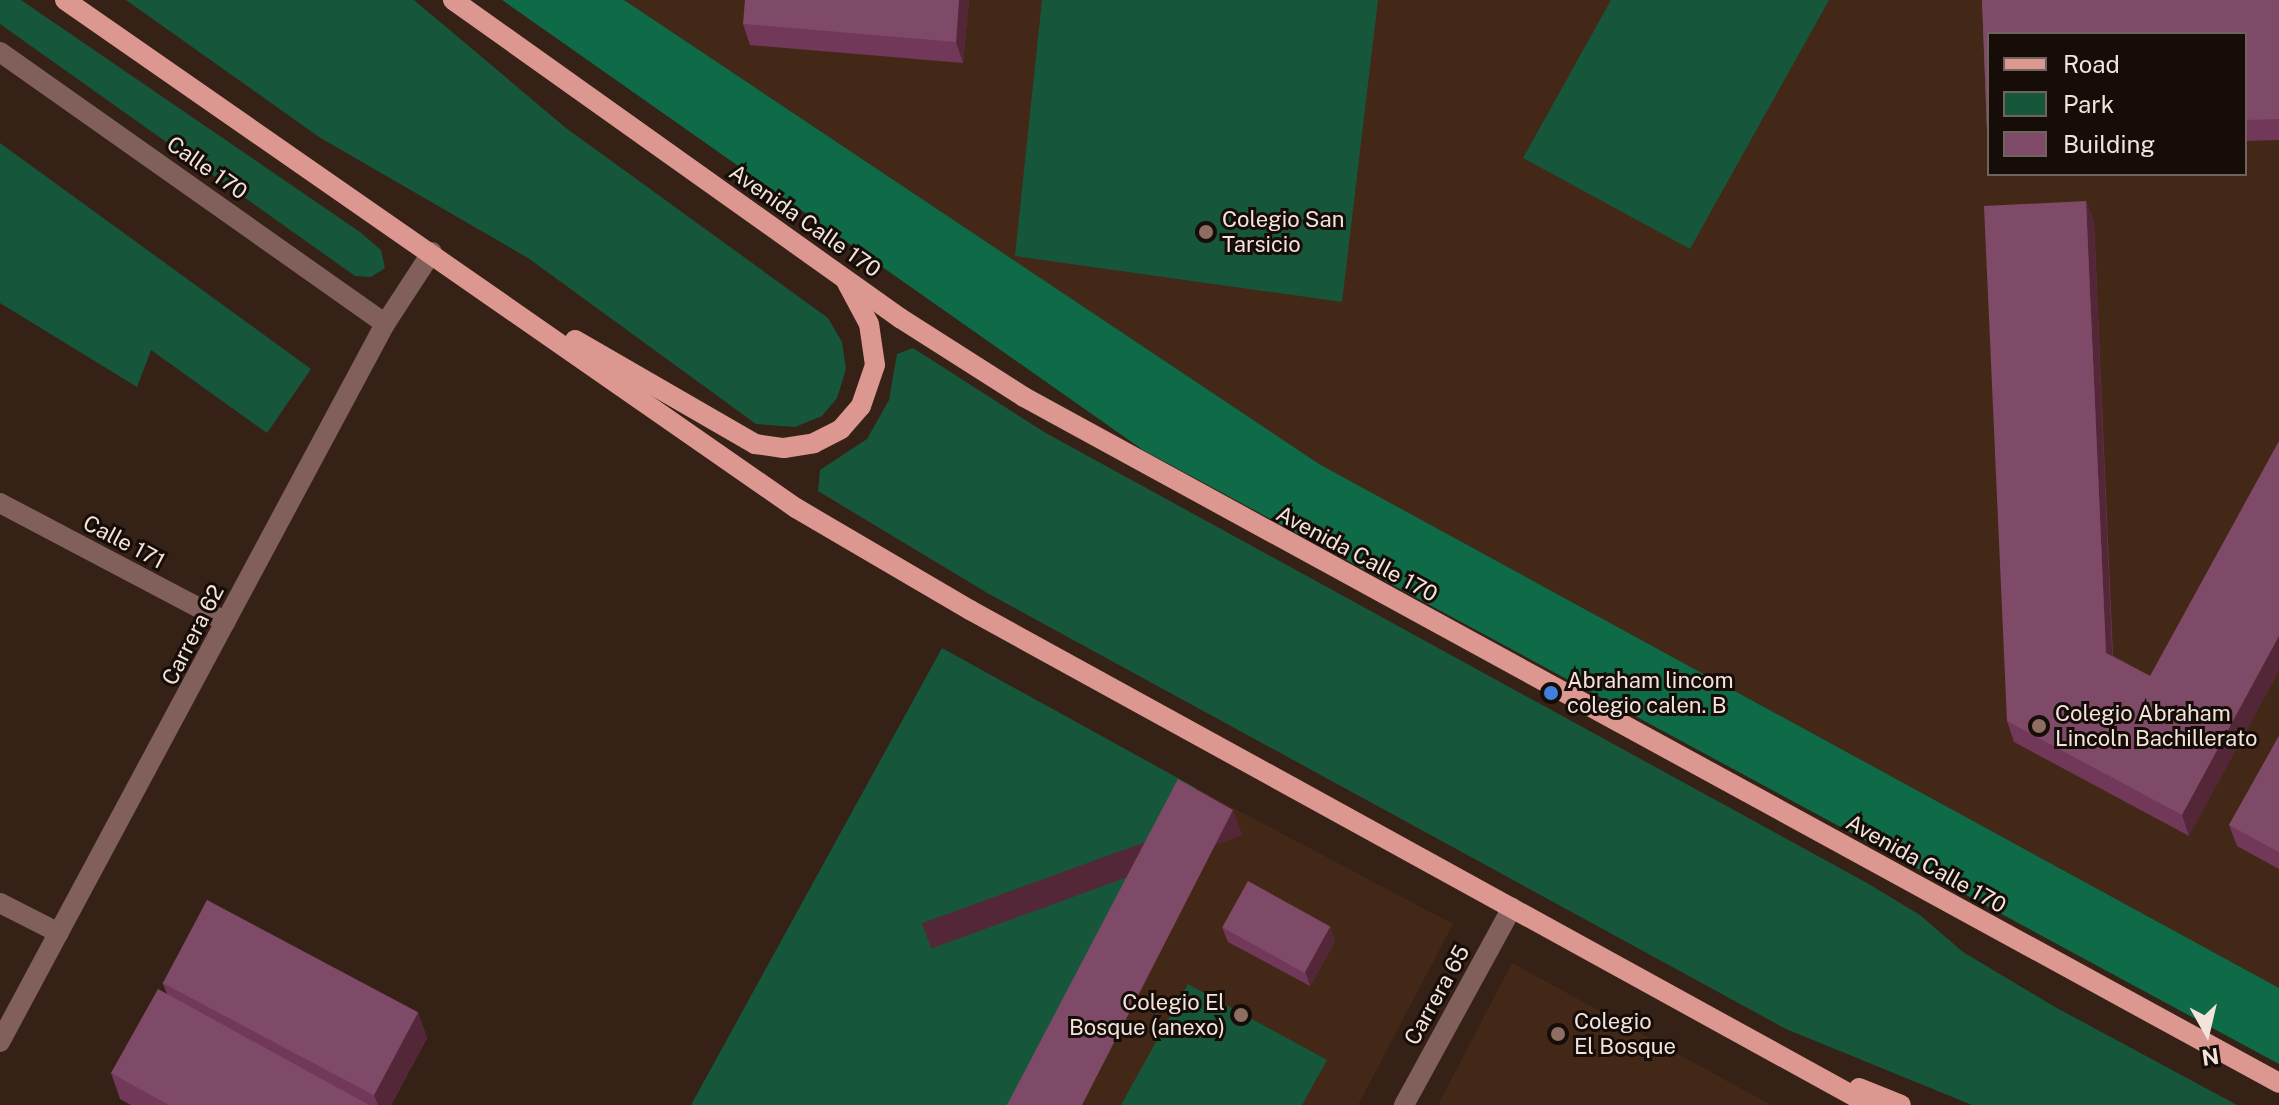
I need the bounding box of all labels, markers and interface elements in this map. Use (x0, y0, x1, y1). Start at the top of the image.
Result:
legend (1987, 32, 2247, 176)
text: Road (2063, 50, 2120, 78)
text: Park (2063, 90, 2114, 118)
text: Building (2063, 130, 2155, 158)
street label: Calle 170 (161, 131, 253, 205)
street label: Avenida Calle 170 (724, 159, 886, 283)
place label: Colegio San Tarsicio (1222, 206, 1345, 258)
marker: Colegio San Tarsicio (1197, 223, 1215, 241)
street label: Avenida Calle 170 (1272, 500, 1442, 608)
street label: Calle 171 (79, 509, 169, 575)
street label: Carrera 62 (156, 580, 230, 690)
place label: Abraham lincom colegio calen. B (1567, 667, 1733, 718)
marker: Abraham lincom colegio calen. B (1542, 684, 1560, 702)
place label: Colegio Abraham Lincoln Bachillerato (2055, 700, 2257, 752)
marker: Colegio Abraham Lincoln Bachillerato (2030, 717, 2048, 735)
street label: Avenida Calle 170 (1841, 809, 2011, 919)
street label: Carrera 65 (1399, 940, 1475, 1050)
place label: Colegio El Bosque (anexo) (1069, 989, 1225, 1040)
north arrow (2167, 993, 2247, 1073)
marker: Colegio El Bosque (anexo) (1232, 1006, 1250, 1024)
place label: Colegio El Bosque (1574, 1008, 1676, 1060)
marker: Colegio El Bosque (1549, 1025, 1567, 1043)
text: N (2200, 1043, 2221, 1071)

